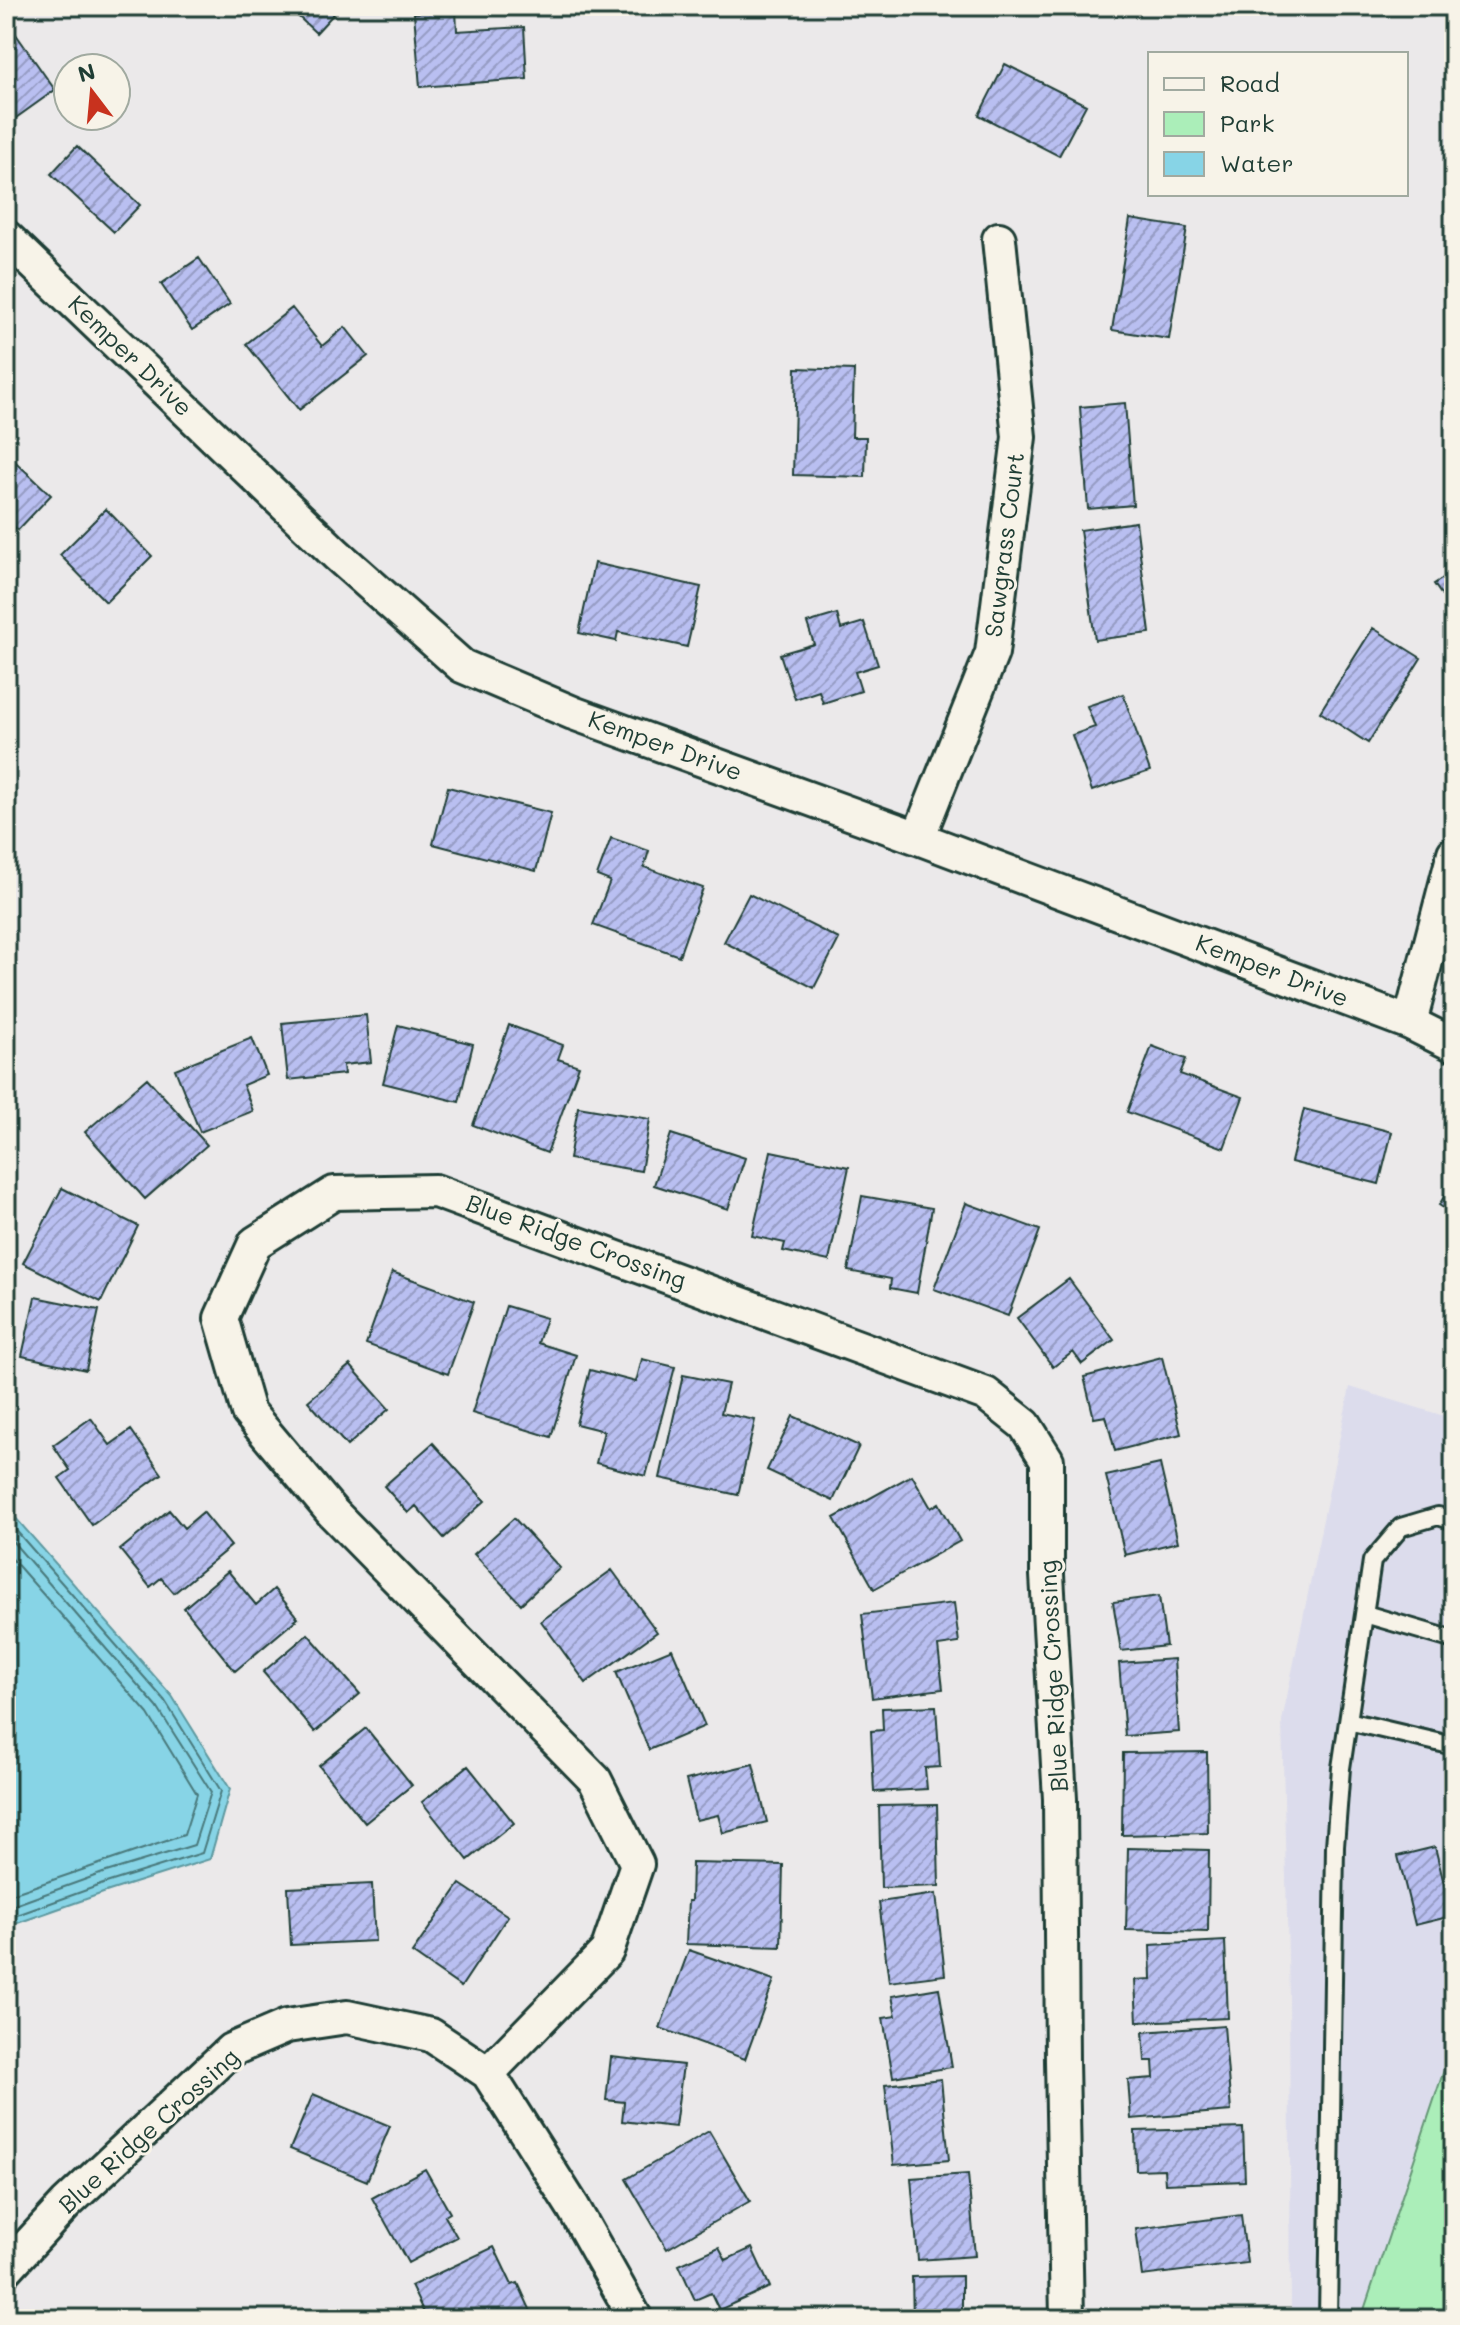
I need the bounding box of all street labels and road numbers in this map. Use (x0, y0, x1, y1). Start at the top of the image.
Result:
street label: Kemper Drive (62, 288, 200, 422)
street label: Sawgrass Court (977, 451, 1030, 639)
street label: Kemper Drive (584, 702, 747, 787)
street label: Kemper Drive (1192, 926, 1353, 1013)
street label: Blue Ridge Crossing (462, 1186, 691, 1295)
street label: Blue Ridge Crossing (1031, 1559, 1074, 1793)
street label: Blue Ridge Crossing (51, 2041, 245, 2219)

